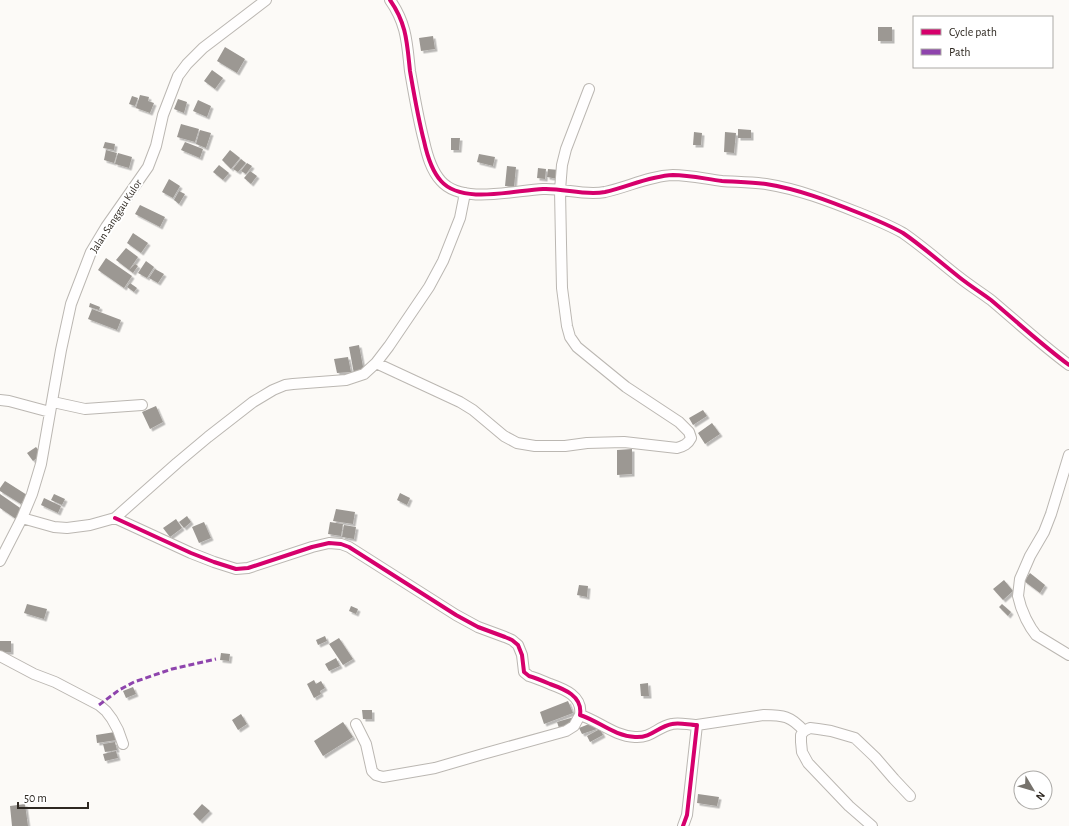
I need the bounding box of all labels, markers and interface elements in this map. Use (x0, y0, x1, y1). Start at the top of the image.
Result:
legend (913, 16, 1053, 68)
text: Cycle path (949, 26, 997, 39)
text: Path (949, 46, 971, 58)
street label: Jalan Sanggau Kulor (88, 177, 144, 255)
north arrow (1013, 770, 1053, 810)
scale bar (18, 784, 88, 810)
text: N (1034, 789, 1047, 802)
text: 50 m (24, 792, 47, 804)

